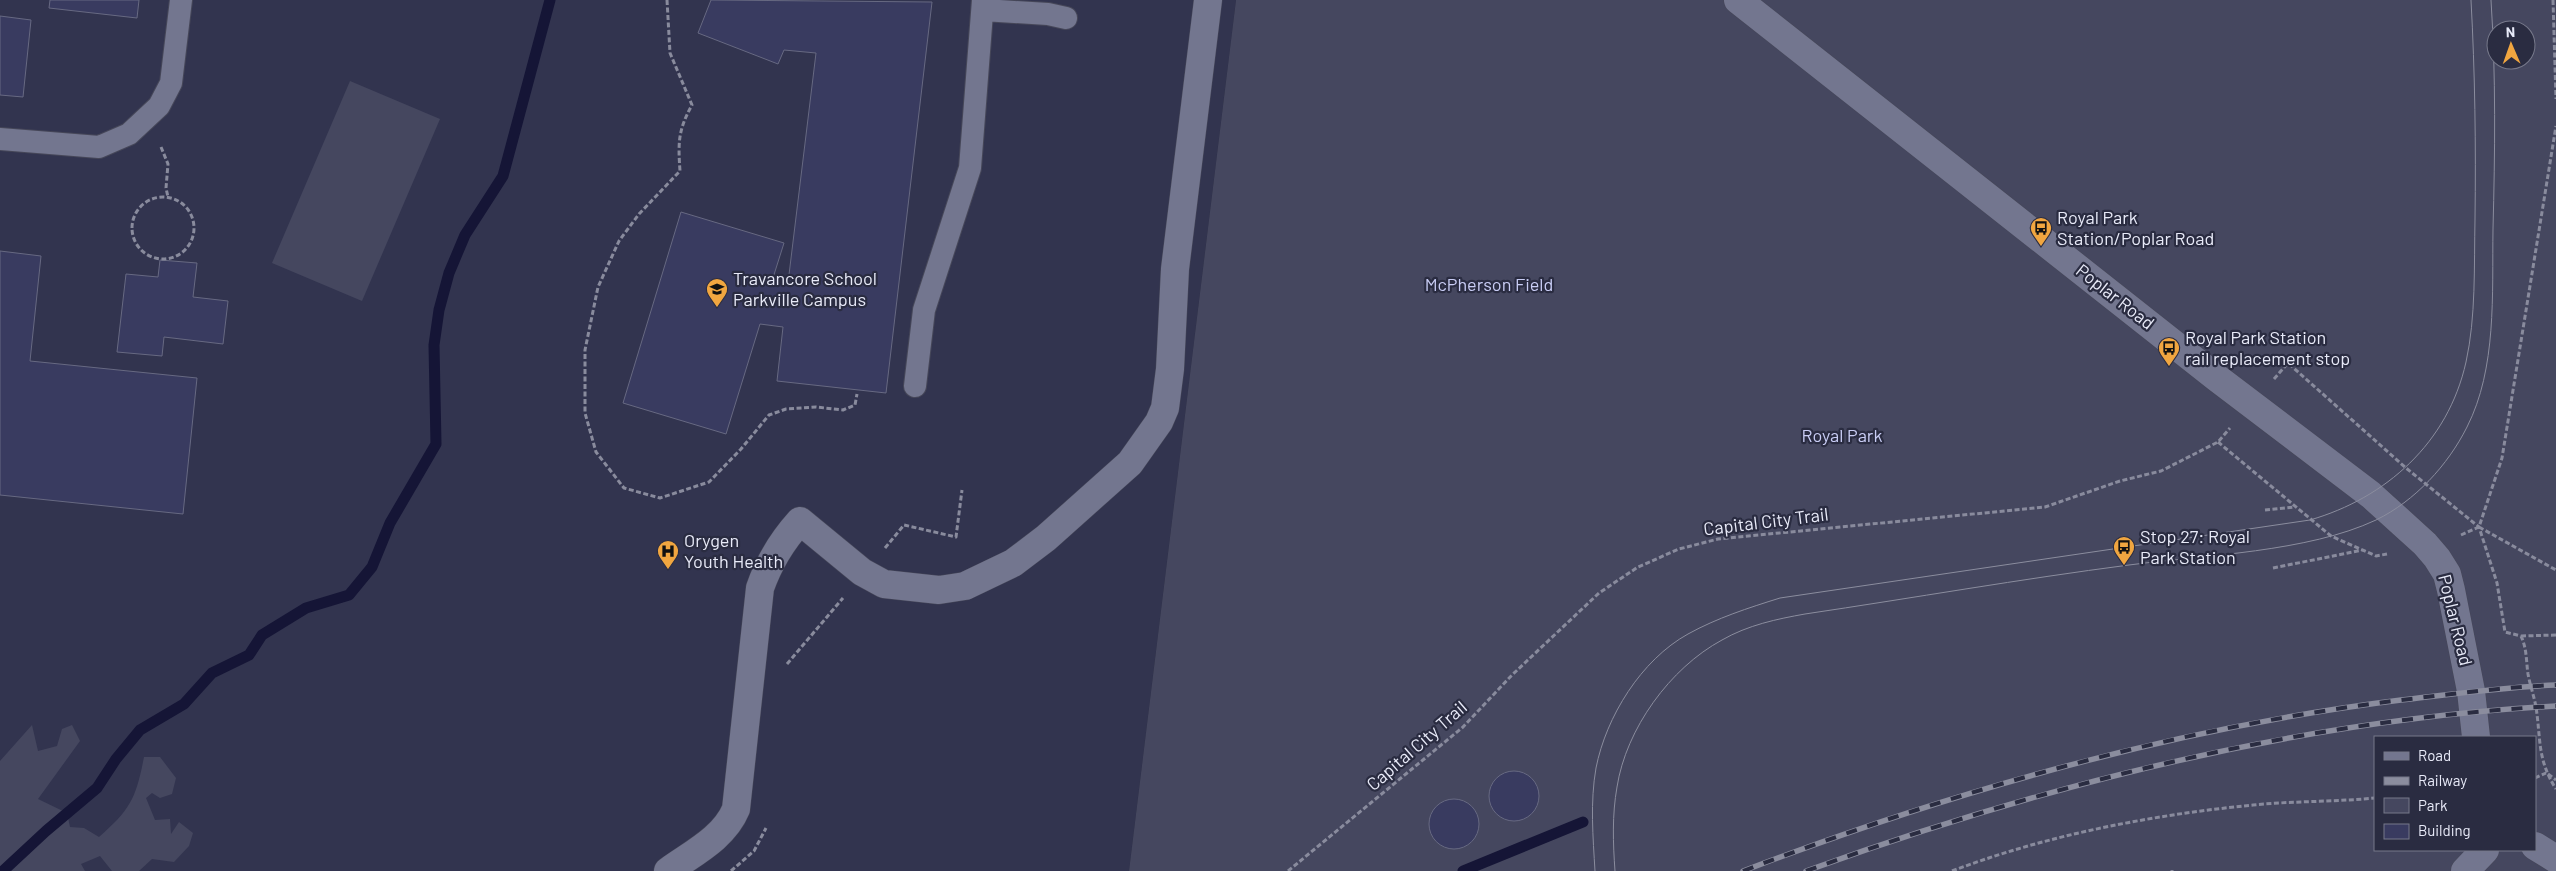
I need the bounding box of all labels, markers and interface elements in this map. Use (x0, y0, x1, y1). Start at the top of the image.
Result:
north arrow (2486, 20, 2536, 70)
text: N (2506, 23, 2515, 40)
place label: Royal Park Station/Poplar Road (2057, 206, 2214, 249)
bus stop icon: Royal Park Station/Poplar Road (2029, 216, 2053, 247)
street label: Poplar Road (2072, 259, 2159, 334)
place label: Travancore School Parkville Campus (733, 267, 877, 310)
park label: McPherson Field (1425, 273, 1553, 295)
school or university icon: Travancore School Parkville Campus (705, 277, 729, 308)
place label: Royal Park Station rail replacement stop (2185, 326, 2350, 369)
bus stop icon: Royal Park Station rail replacement stop (2157, 336, 2181, 367)
park label: Royal Park (1802, 424, 1882, 446)
street label: Capital City Trail (1702, 502, 1830, 540)
place label: Stop 27: Royal Park Station (2140, 525, 2250, 568)
place label: Orygen Youth Health (684, 529, 783, 572)
bus stop icon: Stop 27: Royal Park Station (2112, 535, 2136, 566)
hospital icon: Orygen Youth Health (656, 539, 680, 570)
street label: Poplar Road (2434, 572, 2478, 668)
street label: Capital City Trail (1362, 696, 1471, 795)
legend (2374, 736, 2536, 851)
text: Road (2418, 746, 2451, 764)
text: Railway (2418, 771, 2467, 789)
text: Park (2418, 796, 2448, 814)
text: Building (2418, 821, 2471, 839)

